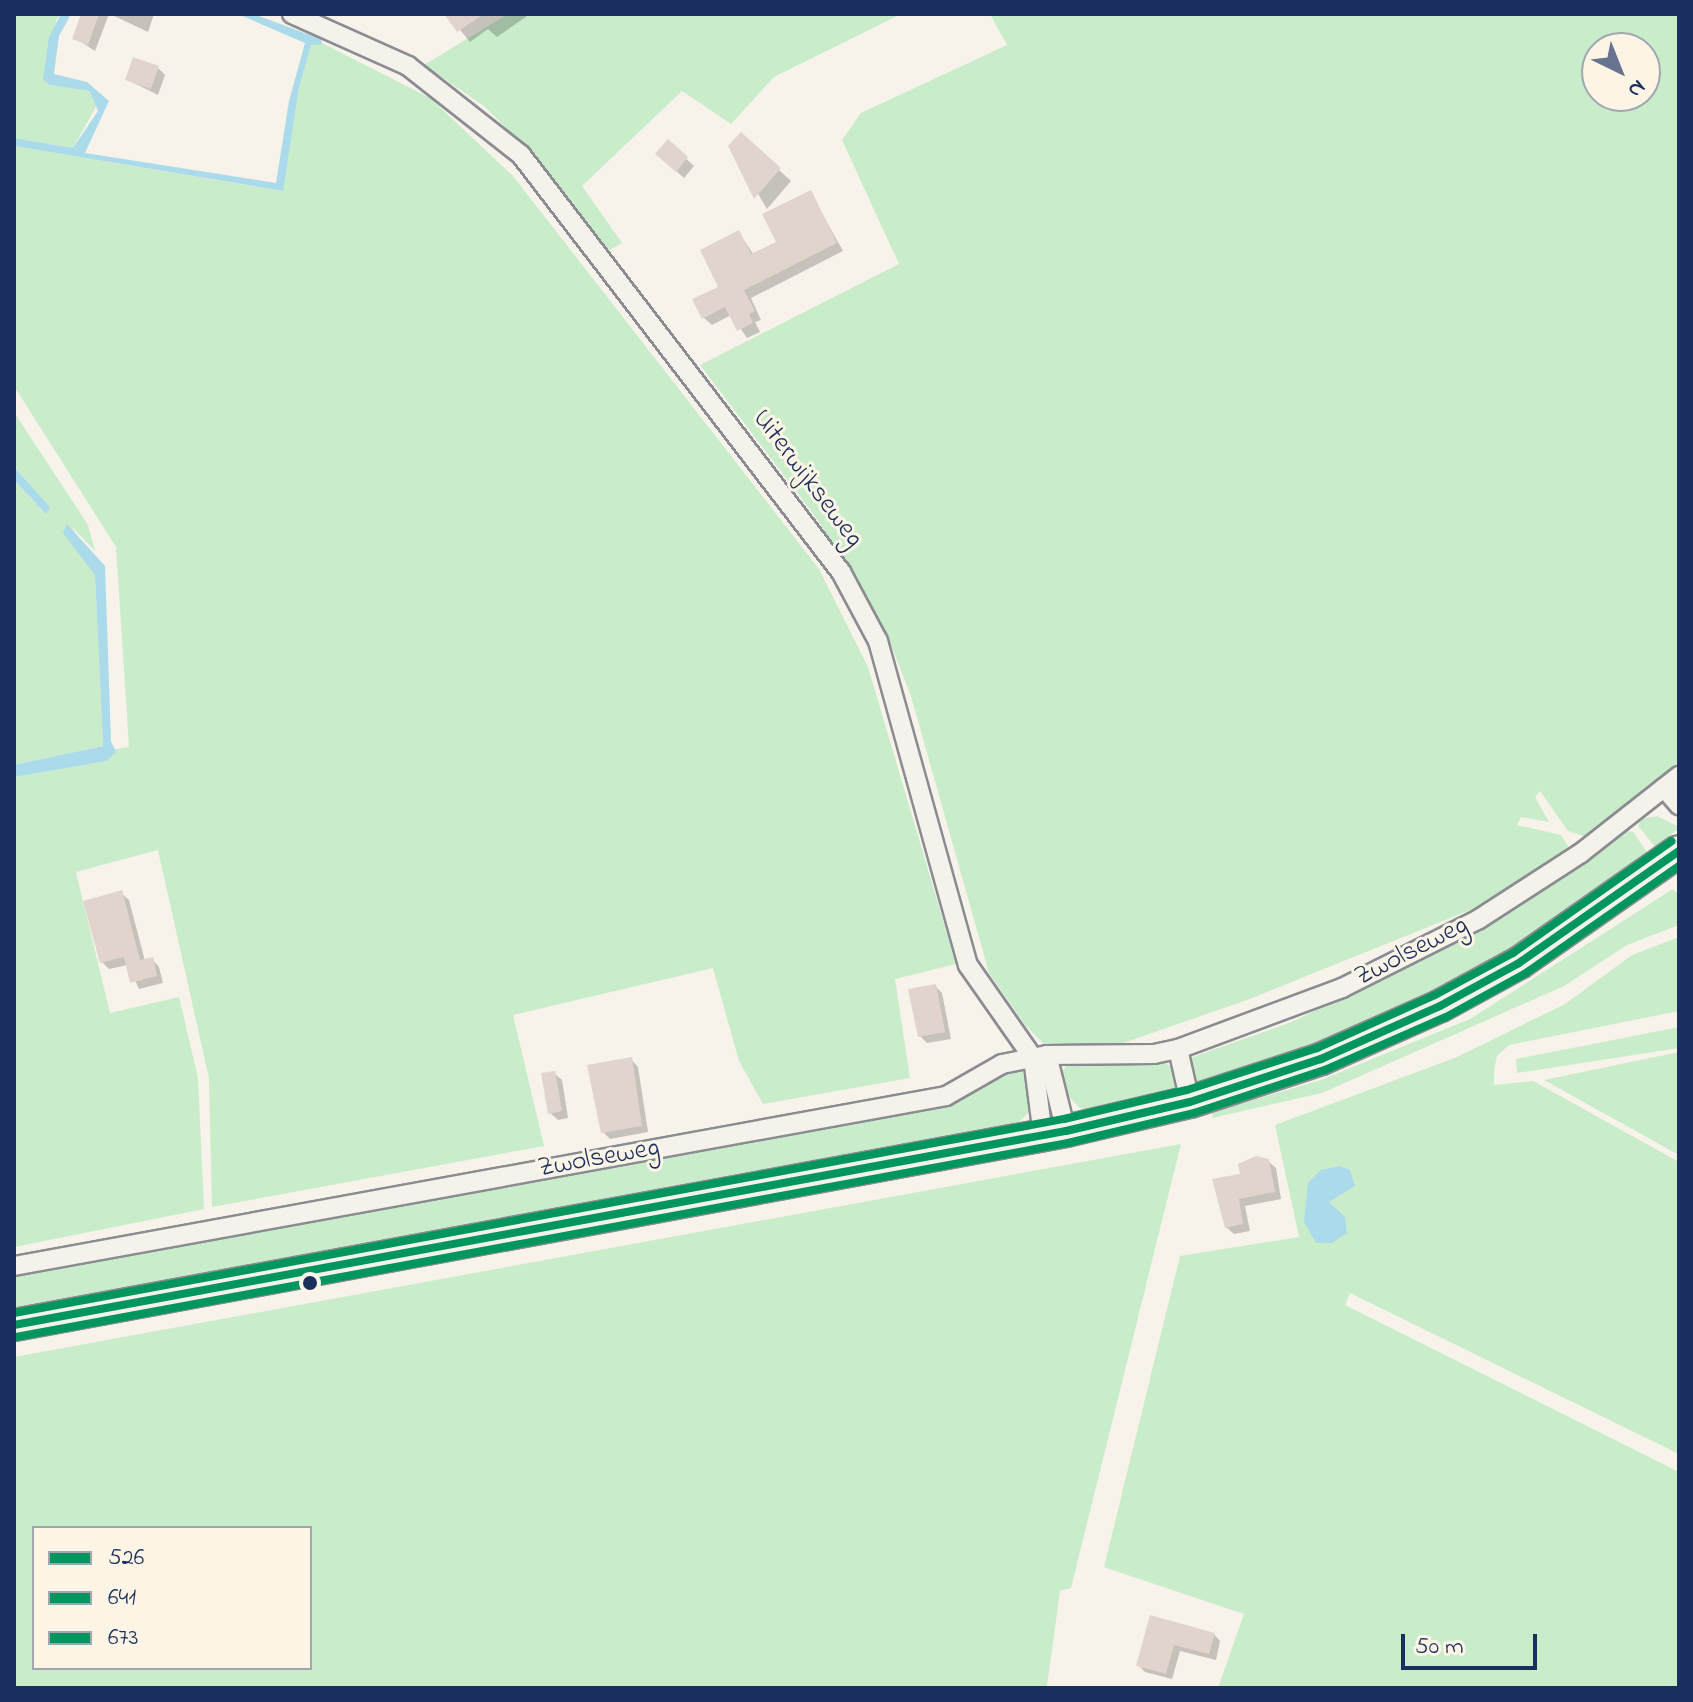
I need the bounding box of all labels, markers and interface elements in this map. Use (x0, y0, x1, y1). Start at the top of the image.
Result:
north arrow (1581, 32, 1661, 112)
text: N (1620, 71, 1652, 105)
street label: Uiterwijkseweg (744, 403, 870, 555)
street label: Zwolseweg (1350, 909, 1474, 995)
street label: Zwolseweg (536, 1132, 662, 1186)
unlabelled marker (302, 1275, 318, 1291)
legend (32, 1526, 312, 1670)
text: 526 (108, 1541, 144, 1576)
text: 641 (108, 1581, 136, 1616)
scale bar (1405, 1618, 1541, 1668)
text: 673 (108, 1621, 138, 1656)
text: 50 m (1415, 1630, 1464, 1665)

